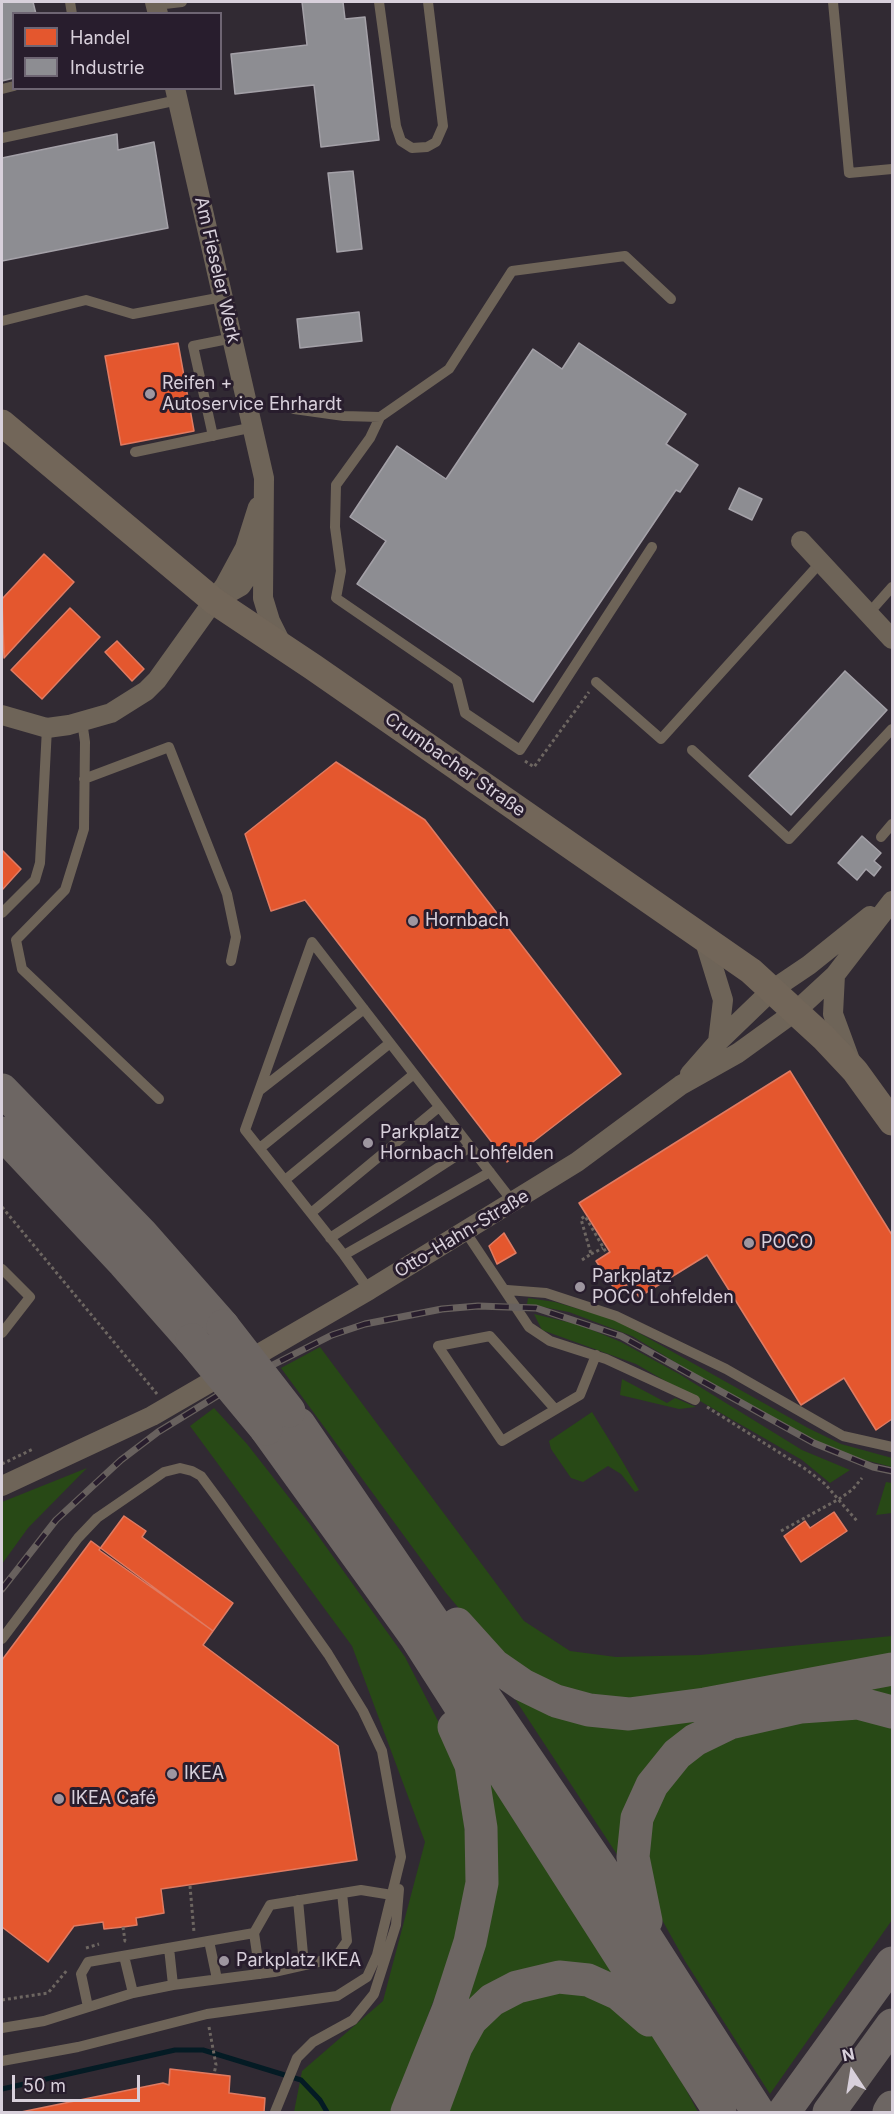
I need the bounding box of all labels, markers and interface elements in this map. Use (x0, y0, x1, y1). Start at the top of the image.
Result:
legend (12, 12, 222, 90)
text: Handel (70, 27, 130, 48)
text: Industrie (70, 57, 144, 78)
street label: Am Fieseler Werk (190, 195, 244, 345)
place label: Reifen + Autoservice Ehrhardt (162, 373, 342, 416)
marker: Reifen + Autoservice Ehrhardt (143, 387, 157, 401)
street label: Crumbacher Straße (380, 708, 530, 822)
place label: Hornbach (425, 910, 509, 932)
marker: Hornbach (406, 914, 420, 928)
place label: Parkplatz Hornbach Lohfelden (380, 1122, 554, 1164)
marker: Parkplatz Hornbach Lohfelden (361, 1136, 375, 1150)
street label: Otto-Hahn-Straße (391, 1185, 533, 1283)
place label: POCO (761, 1232, 813, 1254)
marker: POCO (742, 1236, 756, 1250)
place label: Parkplatz POCO Lohfelden (592, 1266, 734, 1308)
marker: Parkplatz POCO Lohfelden (573, 1280, 587, 1294)
place label: IKEA (184, 1763, 224, 1785)
marker: IKEA (165, 1767, 179, 1781)
place label: IKEA Café (71, 1788, 156, 1810)
marker: IKEA Café (52, 1792, 66, 1806)
place label: Parkplatz IKEA (236, 1950, 361, 1972)
marker: Parkplatz IKEA (217, 1954, 231, 1968)
north arrow (822, 2042, 882, 2102)
text: N (840, 2043, 856, 2065)
scale bar (15, 2063, 142, 2101)
text: 50 m (23, 2075, 66, 2096)

